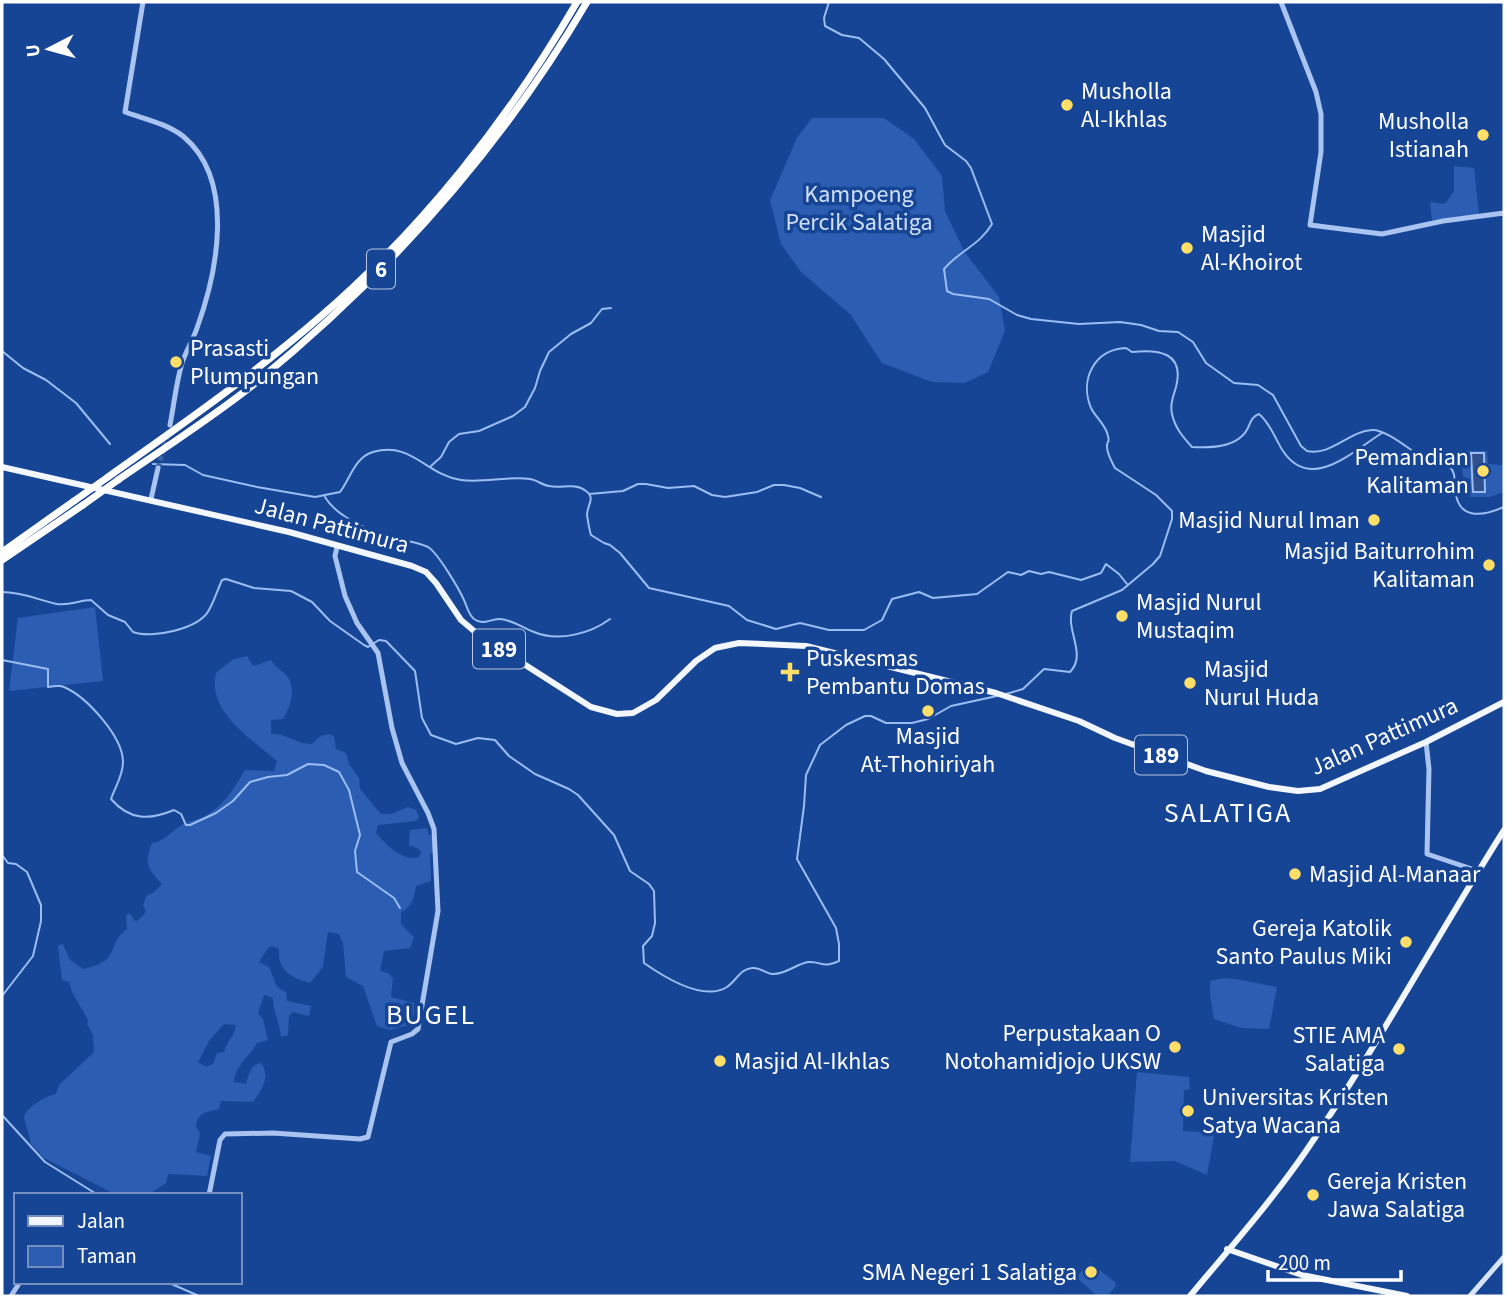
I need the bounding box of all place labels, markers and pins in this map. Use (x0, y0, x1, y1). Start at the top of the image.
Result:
place label: Musholla Al-Ikhlas (1081, 74, 1172, 137)
marker: Musholla Al-Ikhlas (1059, 97, 1075, 113)
place label: Musholla Istianah (1378, 104, 1469, 167)
marker: Musholla Istianah (1475, 127, 1491, 143)
place label: Masjid Al-Khoirot (1201, 217, 1302, 280)
marker: Masjid Al-Khoirot (1179, 240, 1195, 256)
place label: Prasasti Plumpungan (190, 331, 319, 394)
marker: Prasasti Plumpungan (168, 354, 184, 370)
place label: Pemandian Kalitaman (1355, 440, 1469, 503)
marker: Pemandian Kalitaman (1475, 463, 1491, 479)
place label: Masjid Nurul Iman (1178, 503, 1360, 538)
marker: Masjid Nurul Iman (1366, 512, 1382, 528)
place label: Masjid Baiturrohim Kalitaman (1284, 534, 1475, 597)
marker: Masjid Baiturrohim Kalitaman (1481, 557, 1497, 573)
place label: Masjid Nurul Mustaqim (1136, 585, 1262, 648)
marker: Masjid Nurul Mustaqim (1114, 608, 1130, 624)
place label: Puskesmas Pembantu Domas (806, 641, 985, 704)
place label: Masjid Nurul Huda (1204, 652, 1319, 715)
marker: Puskesmas Pembantu Domas (780, 662, 800, 682)
marker: Masjid Nurul Huda (1182, 675, 1198, 691)
marker: Masjid At-Thohiriyah (920, 703, 936, 719)
place label: Masjid At-Thohiriyah (861, 719, 995, 782)
place label: Masjid Al-Manaar (1309, 857, 1481, 892)
marker: Masjid Al-Manaar (1287, 866, 1303, 882)
place label: Gereja Katolik Santo Paulus Miki (1215, 911, 1392, 974)
marker: Gereja Katolik Santo Paulus Miki (1398, 934, 1414, 950)
place label: Perpustakaan O Notohamidjojo UKSW (944, 1016, 1161, 1079)
place label: STIE AMA Salatiga (1293, 1018, 1385, 1081)
marker: Perpustakaan O Notohamidjojo UKSW (1167, 1039, 1183, 1055)
marker: STIE AMA Salatiga (1391, 1041, 1407, 1057)
place label: Masjid Al-Ikhlas (734, 1044, 890, 1079)
marker: Masjid Al-Ikhlas (712, 1053, 728, 1069)
place label: Universitas Kristen Satya Wacana (1202, 1080, 1389, 1143)
marker: Universitas Kristen Satya Wacana (1180, 1103, 1196, 1119)
place label: Gereja Kristen Jawa Salatiga (1327, 1164, 1467, 1227)
marker: Gereja Kristen Jawa Salatiga (1305, 1187, 1321, 1203)
place label: SMA Negeri 1 Salatiga (862, 1255, 1077, 1290)
marker: SMA Negeri 1 Salatiga (1083, 1264, 1099, 1280)

